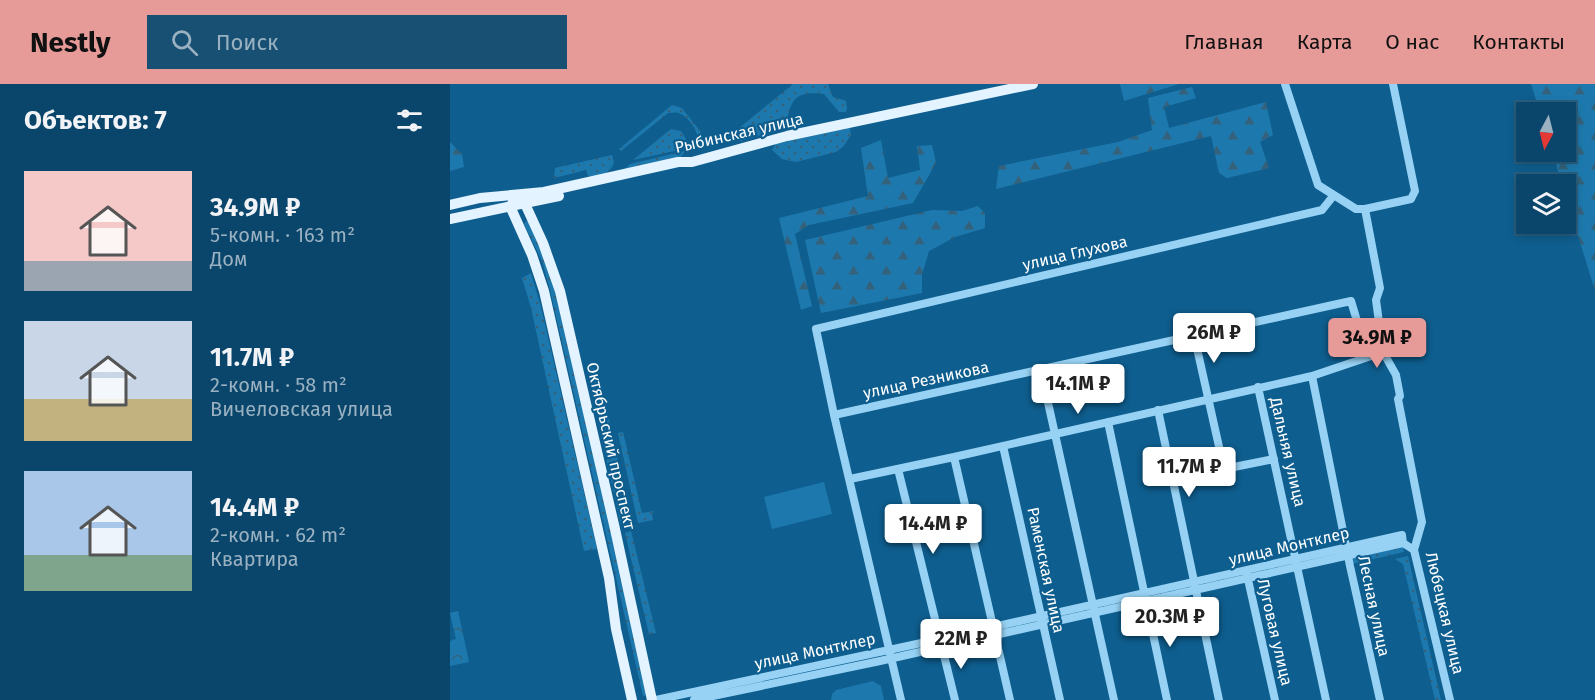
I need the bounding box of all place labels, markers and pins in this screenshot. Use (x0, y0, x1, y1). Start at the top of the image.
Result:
pin: 26M ₽ (1172, 313, 1256, 364)
pin: 34.9M ₽ (1322, 318, 1432, 369)
pin: 14.1M ₽ (1023, 364, 1133, 415)
pin: 11.7M ₽ (1134, 447, 1244, 498)
pin: 14.4M ₽ (878, 504, 988, 555)
pin: 20.3M ₽ (1115, 597, 1225, 648)
pin: 22M ₽ (919, 619, 1003, 670)

